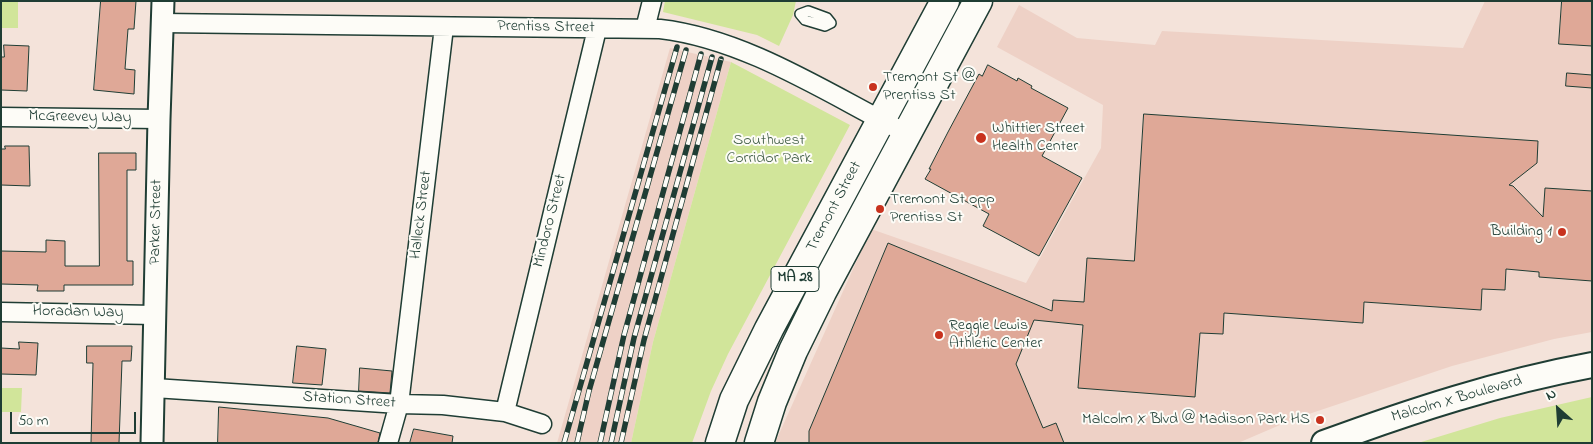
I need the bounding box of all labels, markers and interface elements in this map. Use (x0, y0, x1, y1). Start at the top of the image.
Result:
street label: Prentiss Street (497, 18, 595, 38)
place label: Tremont St @ Prentiss St (883, 68, 975, 106)
marker: Tremont St @ Prentiss St (867, 81, 879, 93)
street label: McGreevey Way (28, 108, 132, 128)
place label: Whittier Street Health Center (992, 119, 1085, 157)
park label: Southwest Corridor Park (726, 131, 812, 169)
marker: Whittier Street Health Center (974, 131, 988, 145)
street label: Tremont Street (803, 159, 867, 255)
street label: Halleck Street (407, 170, 437, 260)
street label: Mindoro Street (530, 172, 572, 270)
street label: Parker Street (147, 179, 167, 265)
place label: Tremont St opp Prentiss St (890, 190, 995, 228)
marker: Tremont St opp Prentiss St (874, 203, 886, 215)
place label: Building 1 (1491, 222, 1552, 242)
marker: Building 1 (1556, 226, 1568, 238)
road number: MA 28 (771, 266, 819, 292)
street label: Horadan Way (33, 303, 123, 323)
place label: Reggie Lewis Athletic Center (949, 316, 1042, 354)
marker: Reggie Lewis Athletic Center (933, 329, 945, 341)
street label: Malcolm X Boulevard (1389, 372, 1525, 428)
north arrow (1533, 384, 1583, 434)
text: N (1542, 384, 1560, 407)
street label: Station Street (302, 388, 396, 414)
scale bar (12, 402, 139, 434)
text: 50 m (18, 410, 48, 432)
place label: Malcolm X Blvd @ Madison Park HS (1082, 410, 1310, 430)
marker: Malcolm X Blvd @ Madison Park HS (1314, 414, 1326, 426)

